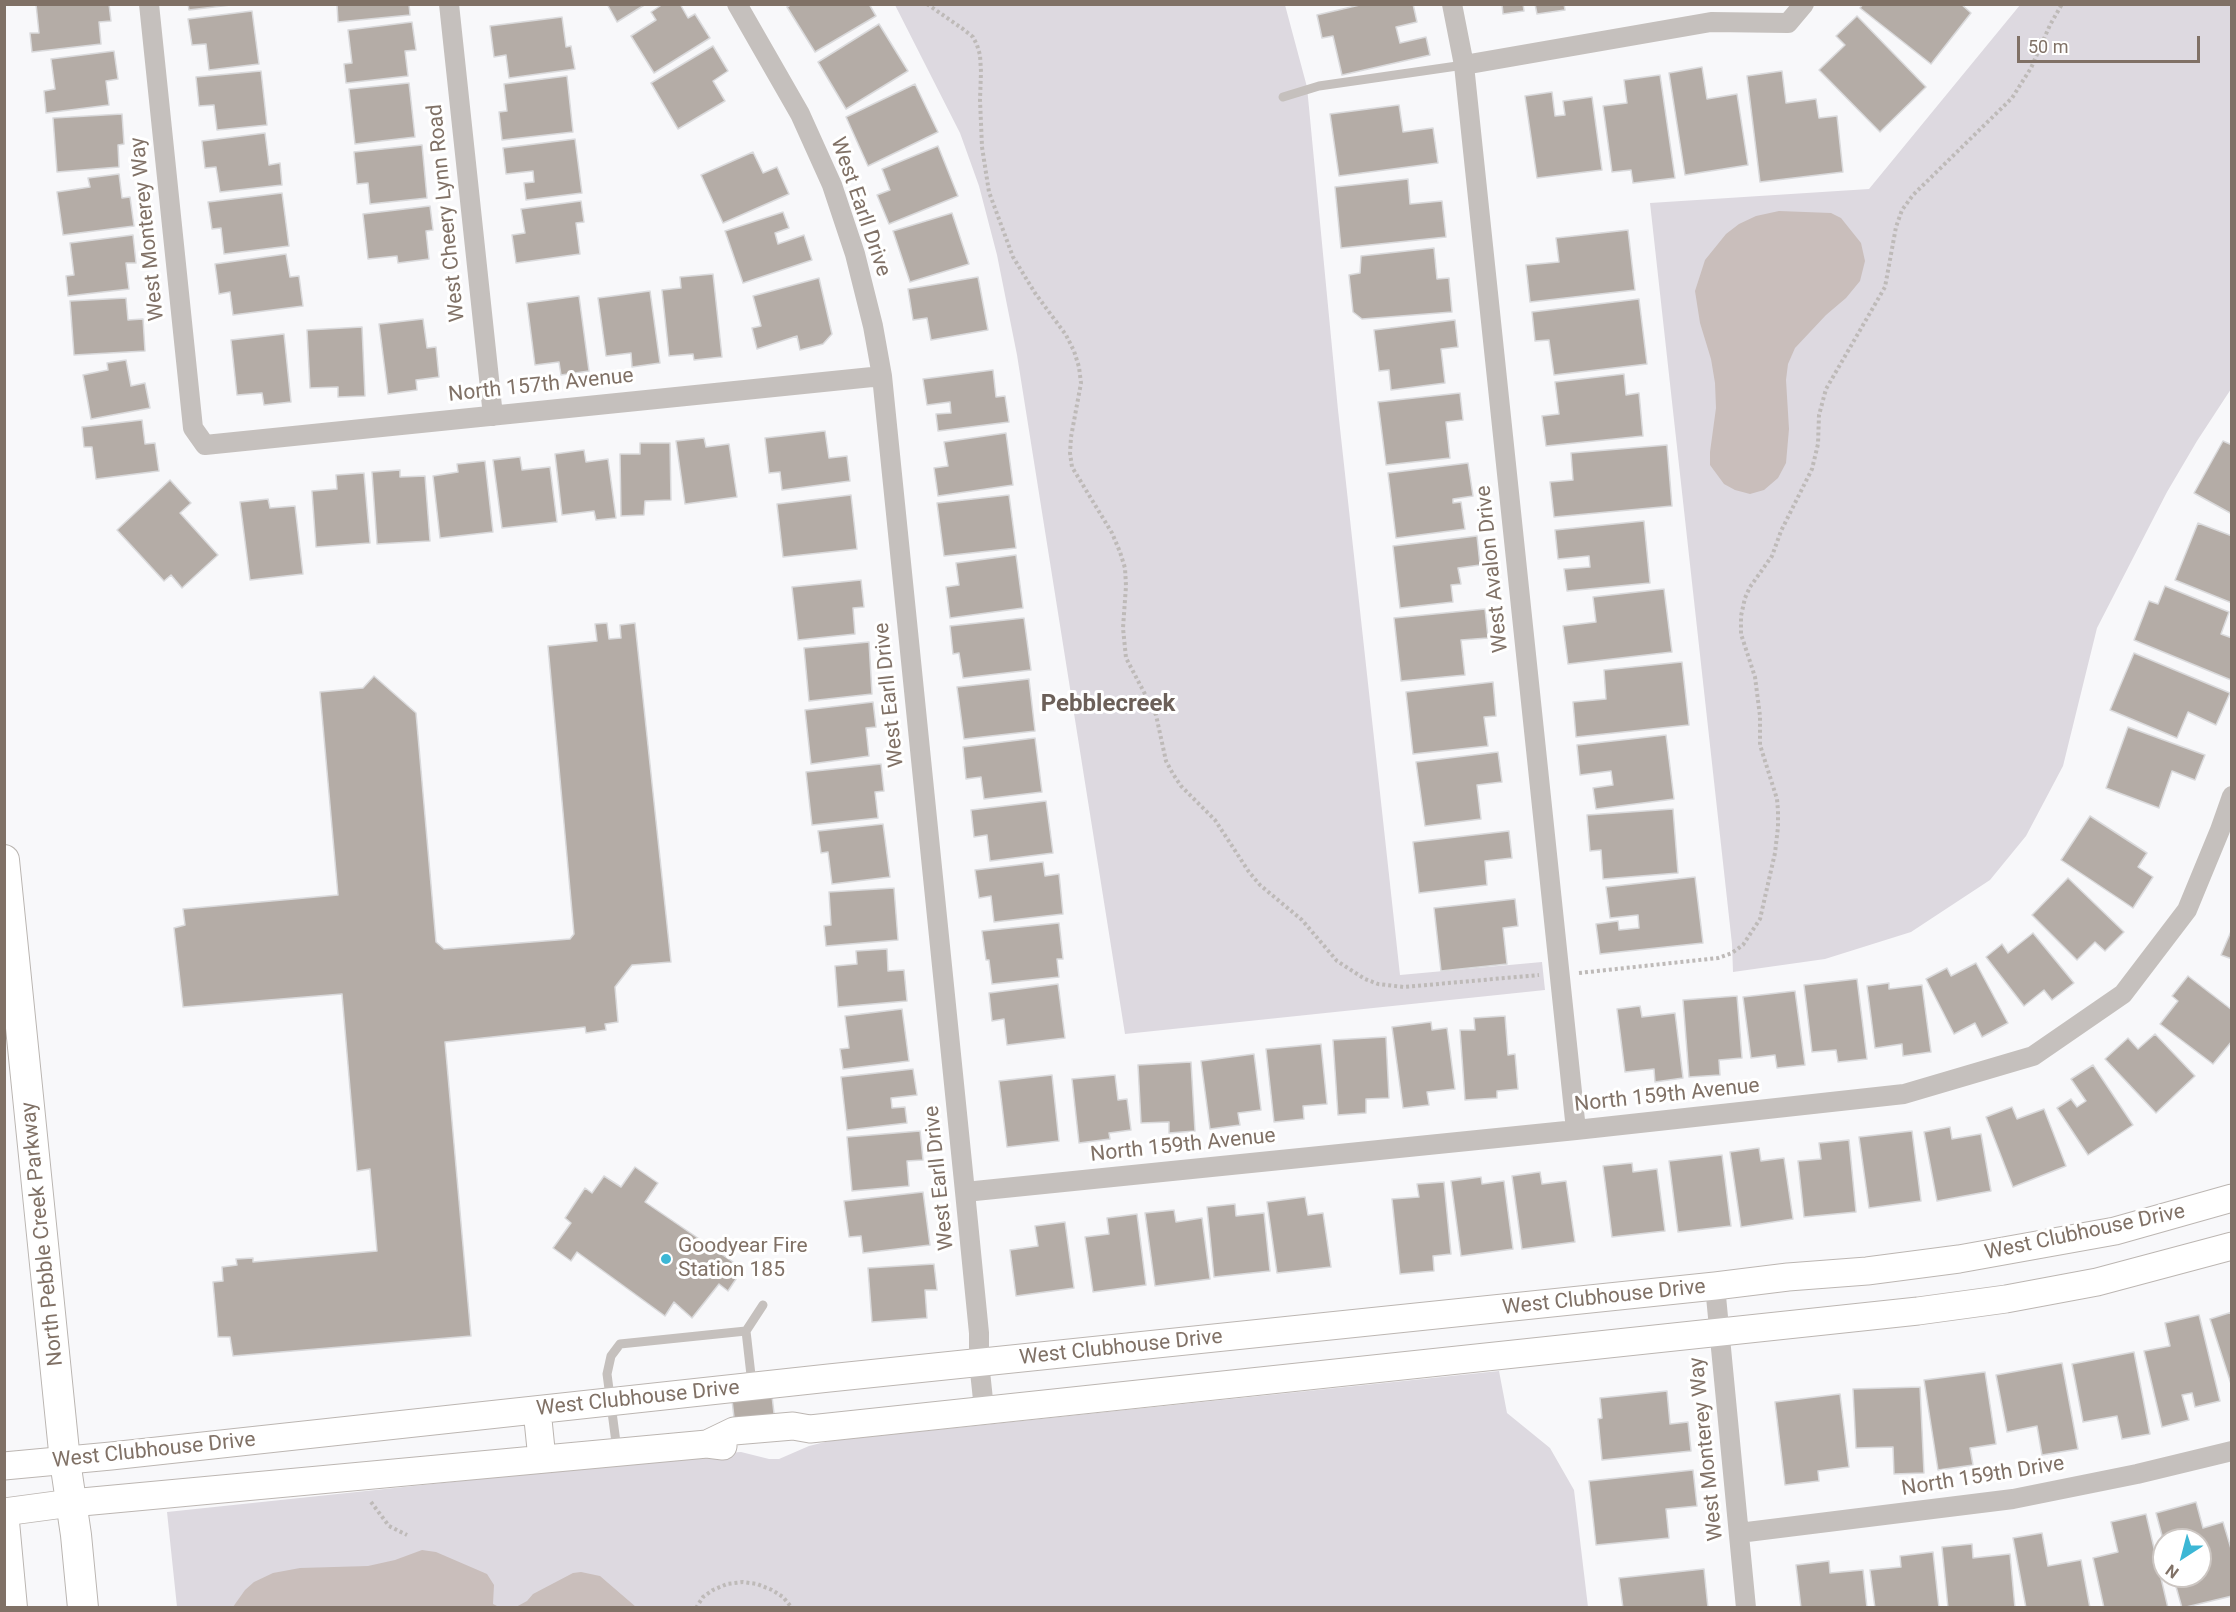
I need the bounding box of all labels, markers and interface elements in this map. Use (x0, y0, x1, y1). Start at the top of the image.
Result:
scale bar (2020, 24, 2203, 62)
text: 50 m (2028, 36, 2068, 57)
street label: West Cheery Lynn Road (423, 103, 471, 323)
street label: West Earll Drive (824, 134, 896, 280)
street label: West Monterey Way (126, 136, 170, 322)
street label: North 157th Avenue (447, 364, 635, 408)
street label: West Avalon Drive (1472, 484, 1514, 654)
street label: West Earll Drive (870, 621, 910, 769)
district label: Pebblecreek (1041, 691, 1175, 719)
street label: North 159th Avenue (1573, 1074, 1761, 1118)
street label: North Pebble Creek Parkway (17, 1101, 69, 1367)
street label: West Earll Drive (920, 1104, 960, 1252)
street label: North 159th Avenue (1089, 1124, 1277, 1168)
street label: West Clubhouse Drive (1983, 1199, 2187, 1267)
place label: Goodyear Fire Station 185 (678, 1234, 808, 1284)
marker: Goodyear Fire Station 185 (659, 1252, 673, 1266)
street label: West Clubhouse Drive (1501, 1275, 1707, 1321)
street label: West Clubhouse Drive (1018, 1325, 1224, 1371)
street label: West Monterey Way (1685, 1356, 1729, 1542)
street label: West Clubhouse Drive (535, 1376, 741, 1422)
street label: West Clubhouse Drive (51, 1428, 257, 1474)
street label: North 159th Drive (1900, 1452, 2066, 1502)
north arrow (2152, 1528, 2212, 1588)
text: N (2162, 1560, 2182, 1582)

